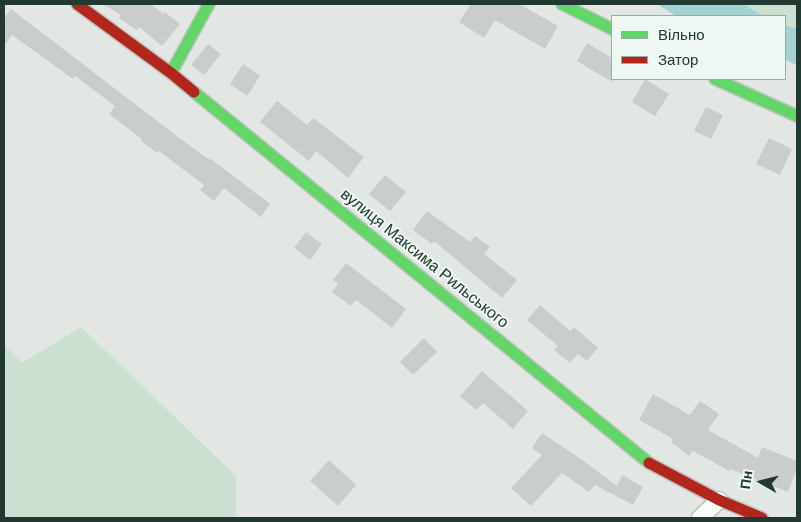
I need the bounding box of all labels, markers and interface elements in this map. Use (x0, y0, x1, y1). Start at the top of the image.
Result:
legend (611, 15, 786, 80)
text: Вільно (658, 25, 705, 45)
text: Затор (658, 50, 698, 70)
street label: вулиця Максима Рильського (336, 185, 512, 333)
north arrow (736, 457, 786, 507)
text: Пн (736, 469, 756, 490)

